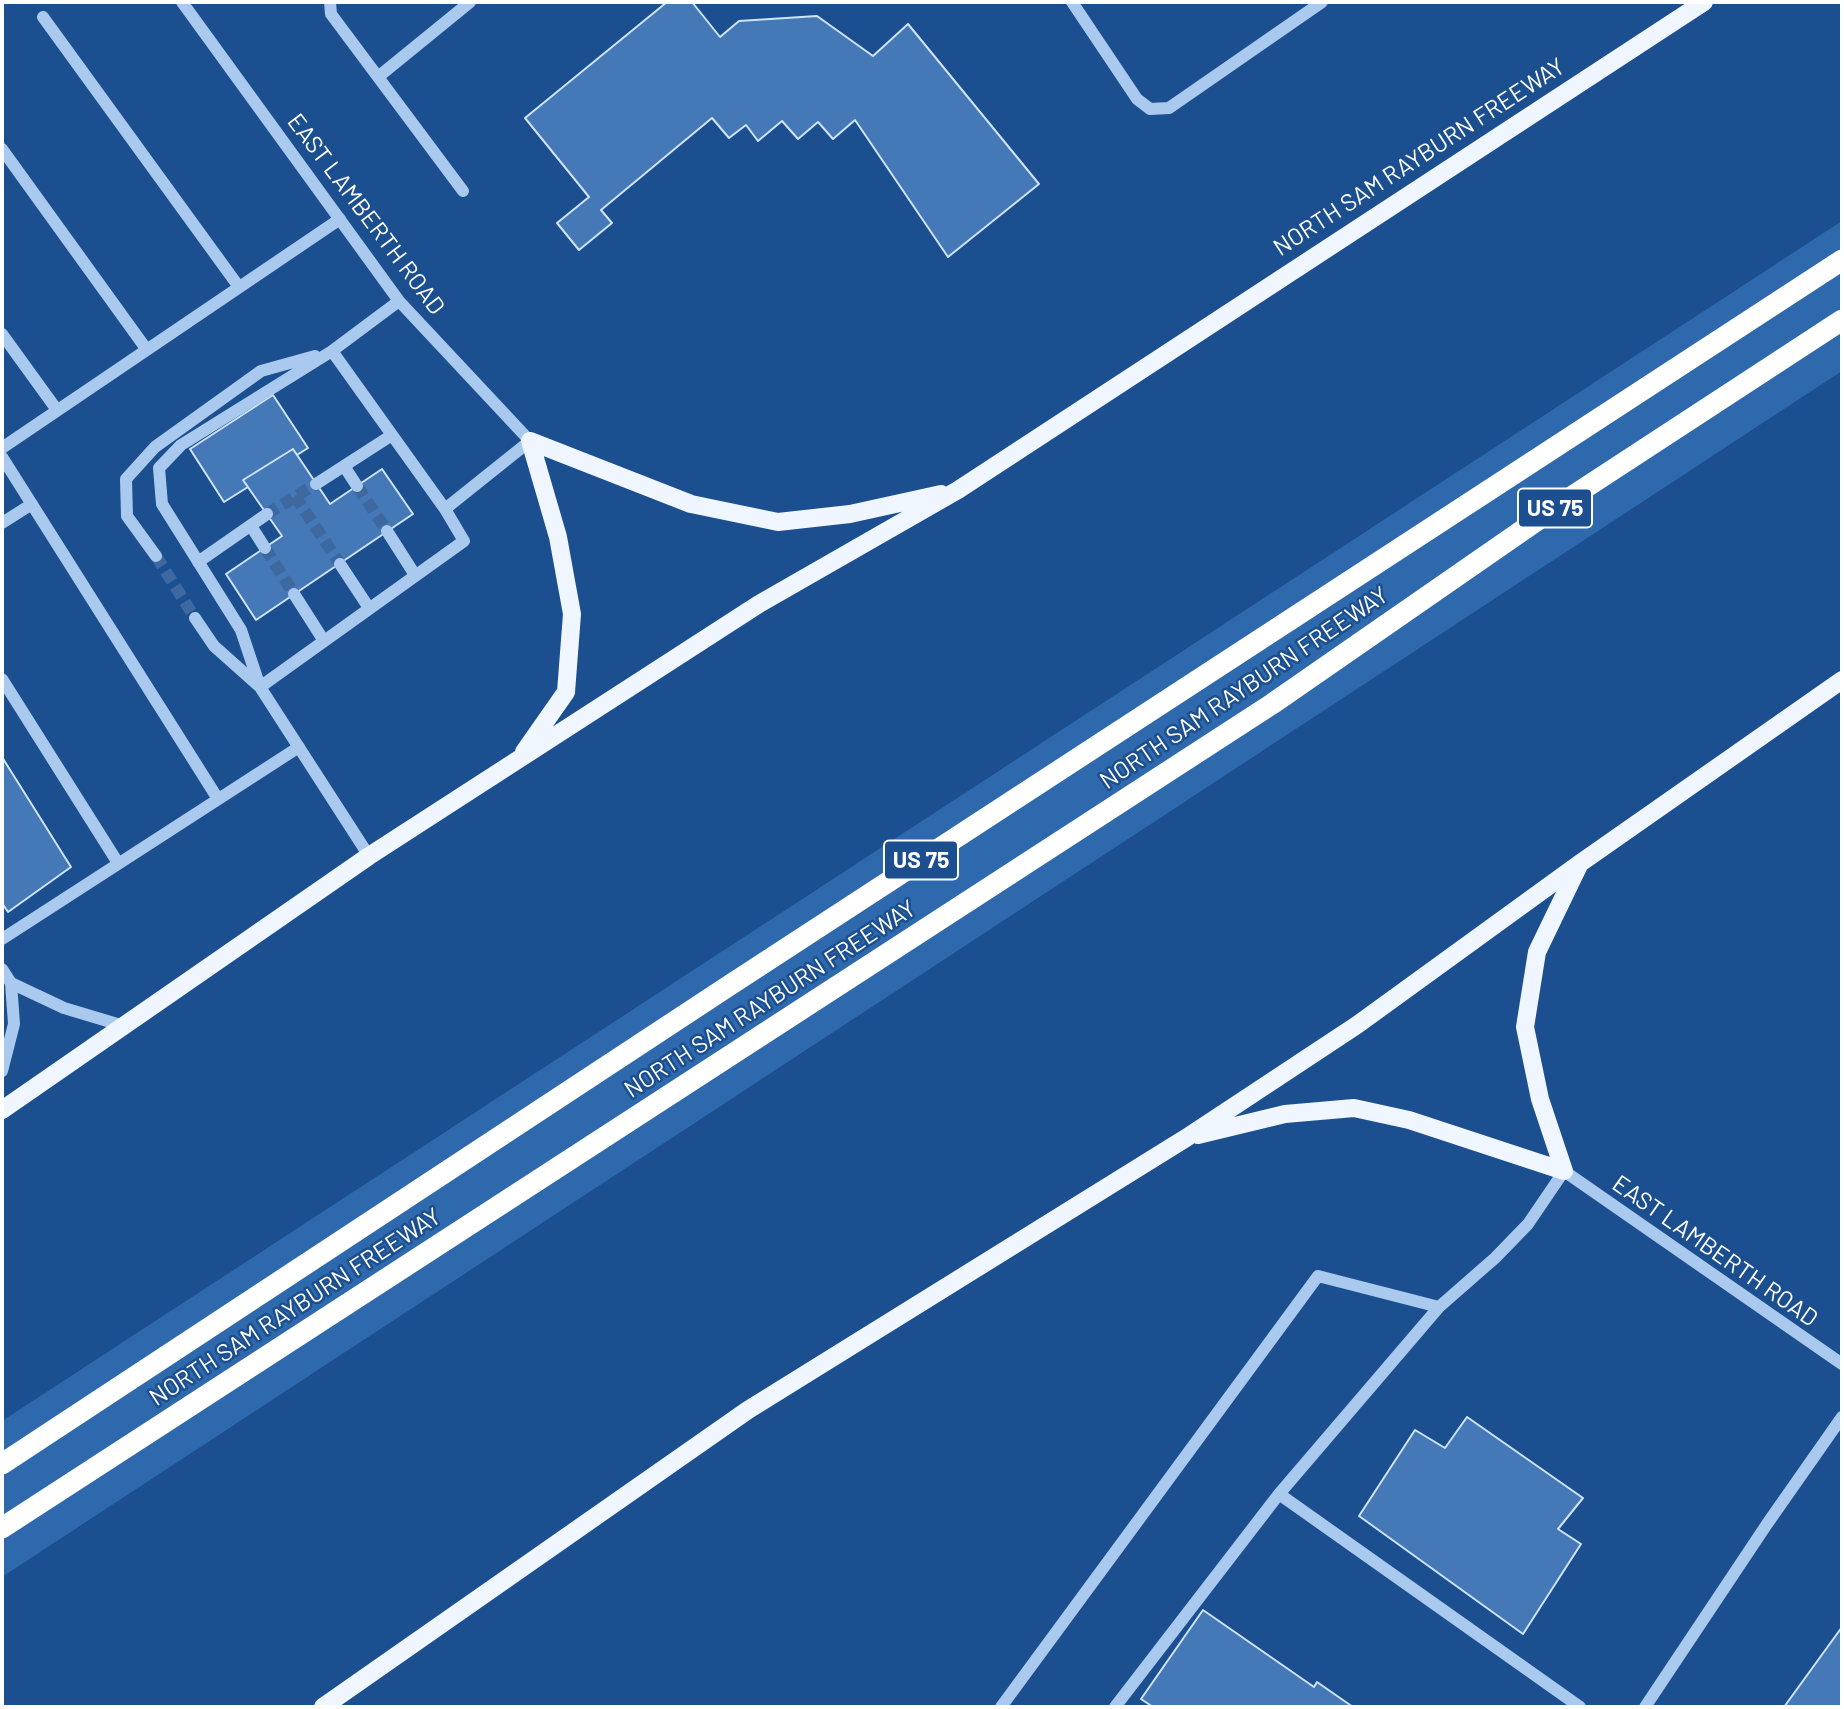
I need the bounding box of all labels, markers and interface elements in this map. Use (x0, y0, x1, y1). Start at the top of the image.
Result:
street label: NORTH SAM RAYBURN FREEWAY (1268, 52, 1570, 262)
street label: EAST LAMBERTH ROAD (281, 108, 451, 320)
road number: US 75 (1518, 488, 1592, 528)
street label: NORTH SAM RAYBURN FREEWAY (1094, 581, 1394, 795)
road number: US 75 (884, 840, 958, 880)
street label: NORTH SAM RAYBURN FREEWAY (619, 894, 921, 1104)
street label: EAST LAMBERTH ROAD (1607, 1169, 1823, 1333)
street label: NORTH SAM RAYBURN FREEWAY (144, 1202, 446, 1412)

